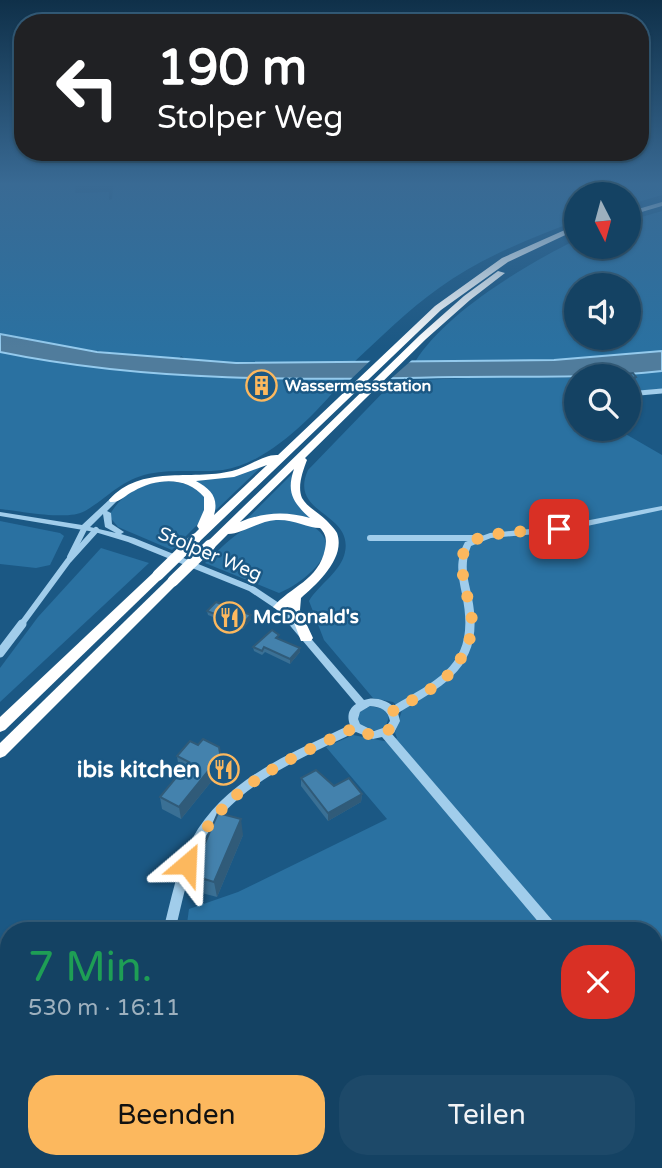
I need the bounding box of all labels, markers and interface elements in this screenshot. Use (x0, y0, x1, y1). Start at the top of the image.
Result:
text: 190 m (157, 39, 307, 98)
icon: left (42, 42, 133, 133)
text: Stolper Weg (157, 99, 344, 137)
north arrow (564, 182, 640, 259)
map controls (564, 182, 641, 441)
button: sound (564, 273, 641, 350)
button: search (564, 364, 641, 441)
building icon: Wassermessstation (245, 369, 279, 403)
place label: Wassermessstation (285, 376, 431, 396)
pin (529, 499, 589, 559)
icon: arrive (540, 510, 578, 548)
street label: Stolper Weg (155, 522, 265, 586)
restaurant icon: McDonald's (213, 600, 247, 634)
place label: McDonald's (253, 606, 359, 628)
restaurant icon: ibis kitchen (206, 753, 240, 787)
place label: ibis kitchen (77, 756, 200, 784)
position arrow (150, 827, 224, 901)
text: 7 Min. (28, 942, 152, 993)
button: close (561, 945, 635, 1019)
text: 530 m · 16:11 (28, 994, 180, 1022)
button: Beenden (28, 1075, 325, 1155)
button: Teilen (339, 1075, 635, 1155)

